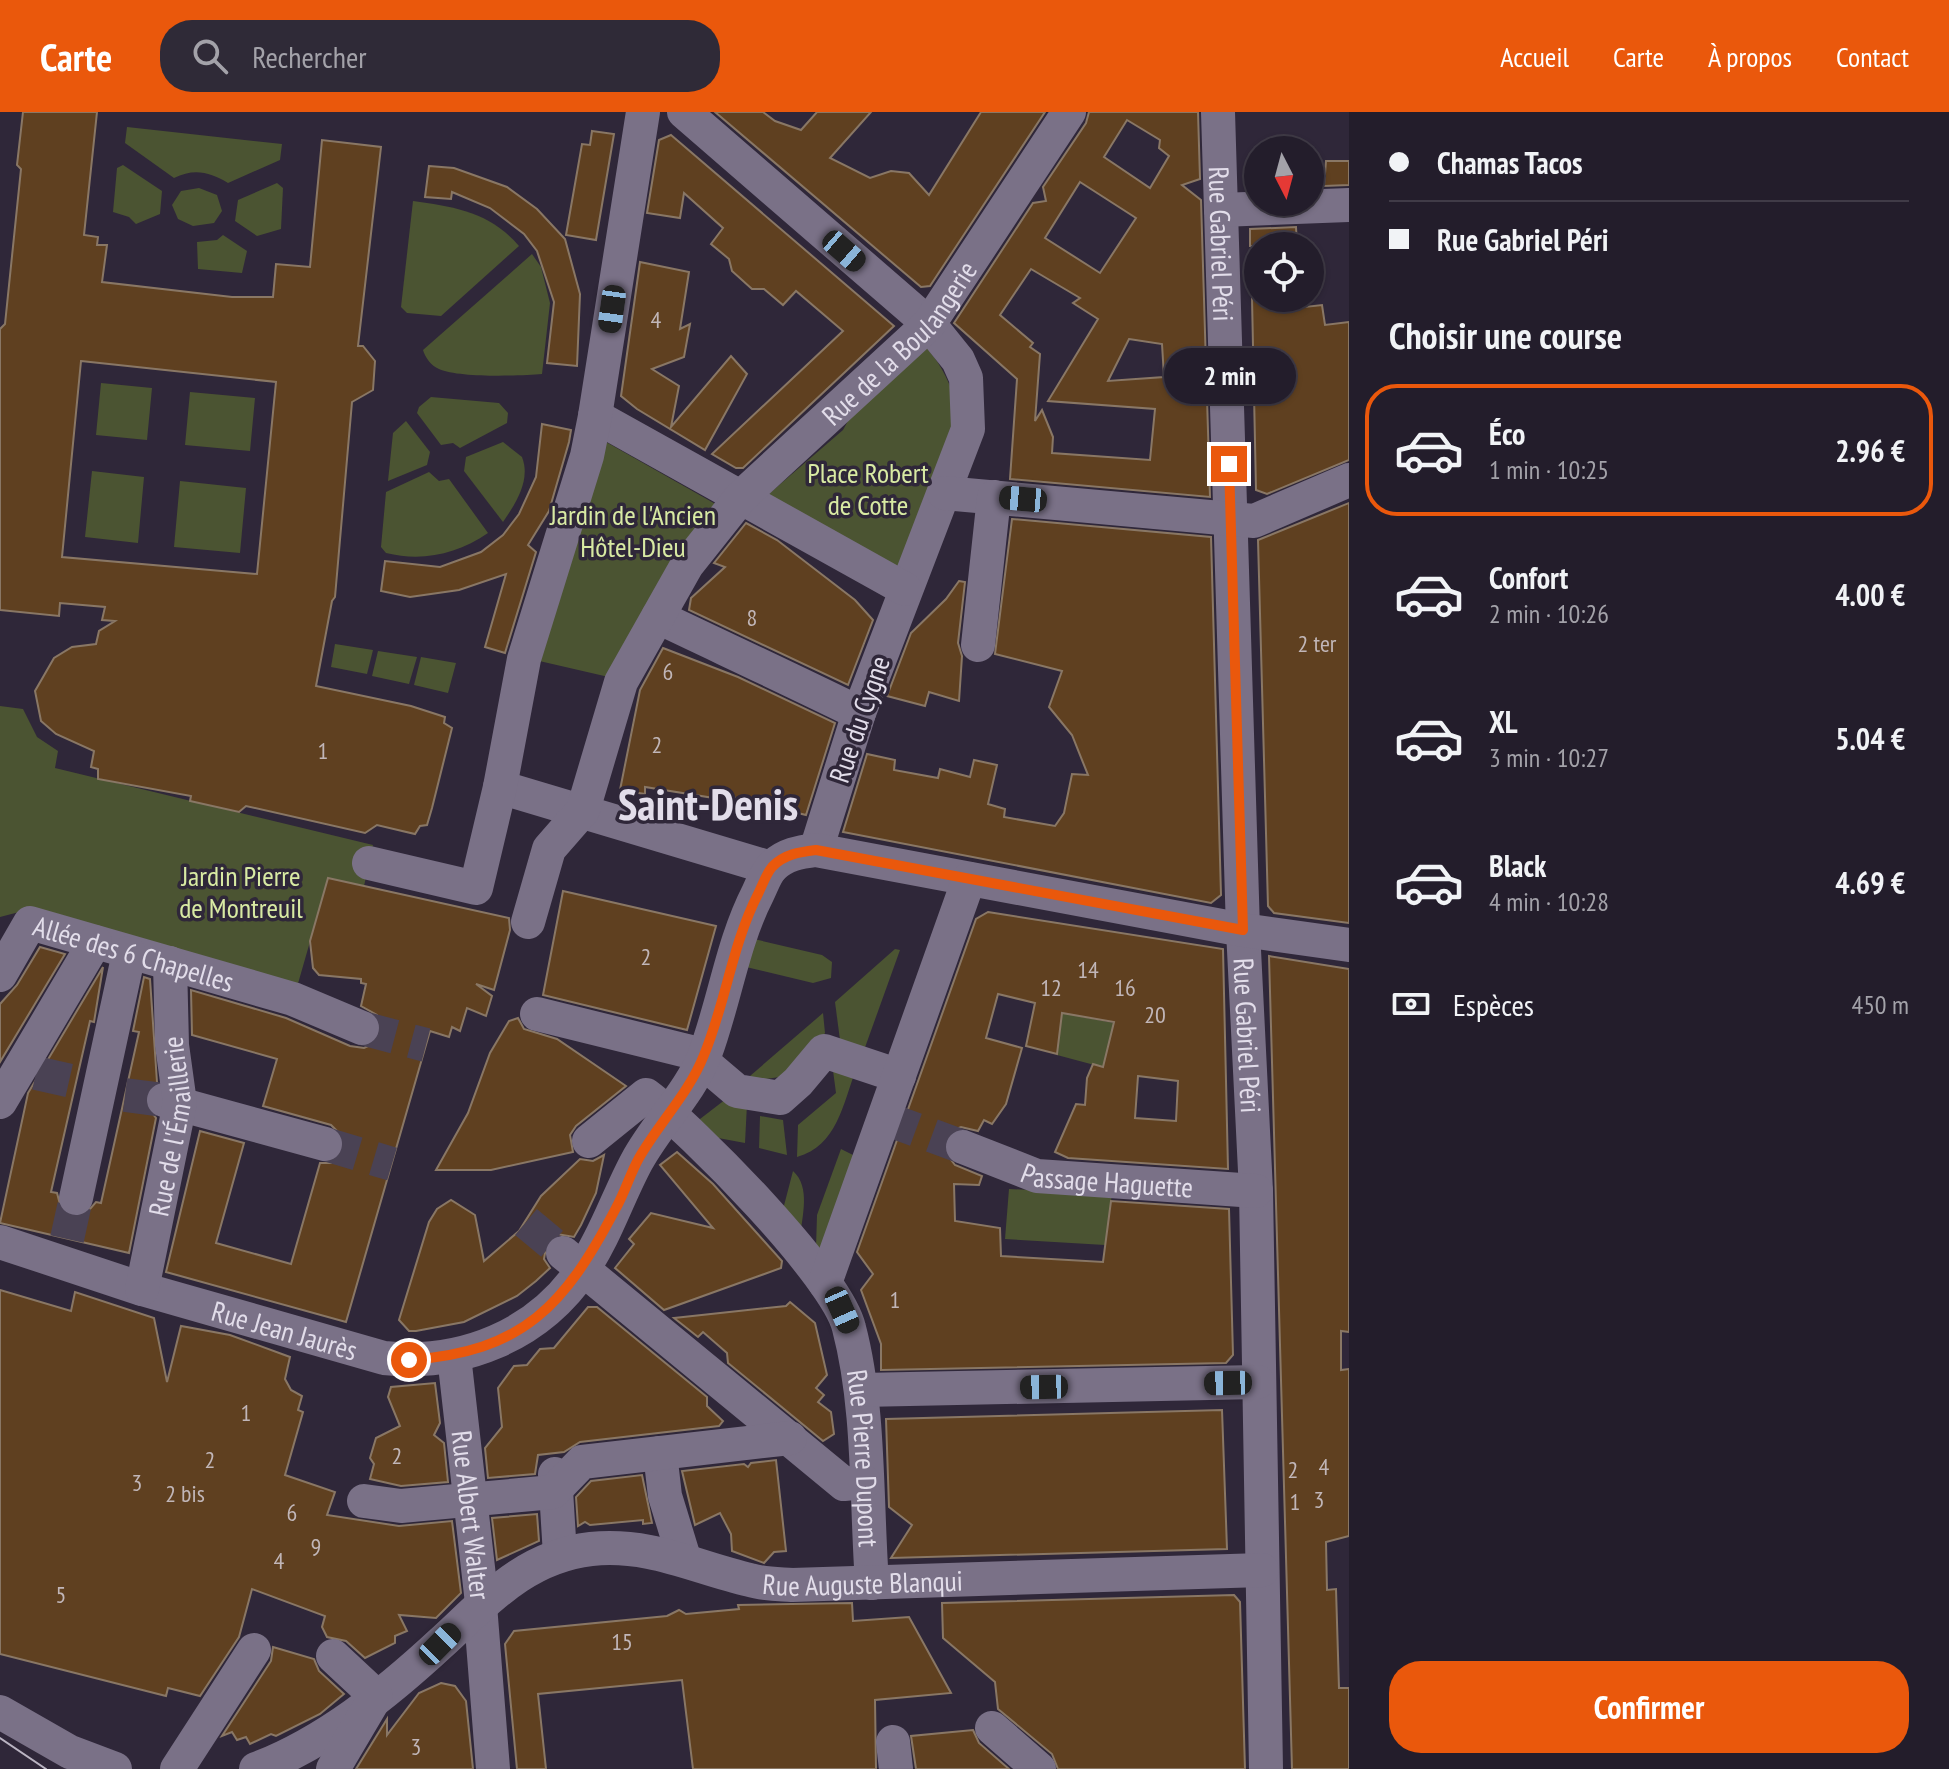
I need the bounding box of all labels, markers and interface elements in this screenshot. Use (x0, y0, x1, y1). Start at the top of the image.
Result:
search box (160, 20, 720, 92)
text: Carte (40, 32, 112, 81)
icon: search (188, 34, 232, 78)
text: Rechercher (252, 37, 367, 76)
text: Accueil (1500, 38, 1569, 75)
text: Carte (1613, 38, 1664, 75)
text: À propos (1708, 38, 1792, 75)
text: Contact (1836, 38, 1909, 75)
north arrow (1244, 136, 1324, 216)
map controls (1244, 136, 1324, 312)
text: Chamas Tacos (1437, 143, 1583, 182)
street label: Rue Gabriel Péri (1201, 166, 1243, 322)
text: Rue Gabriel Péri (1437, 220, 1608, 259)
car (818, 226, 870, 276)
button: locate (1244, 232, 1324, 312)
street label: Rue de la Boulangerie (813, 253, 984, 433)
car (597, 284, 627, 334)
house number: 4 (651, 304, 662, 335)
text: Choisir une course (1389, 312, 1622, 359)
callout: 2 min (1163, 348, 1295, 404)
text: 2 min (1204, 359, 1256, 392)
icon: car (1393, 414, 1465, 486)
text: Éco (1489, 414, 1525, 453)
text: 2.96 € (1835, 431, 1905, 470)
route end (1211, 446, 1247, 482)
text: 1 min · 10:25 (1489, 453, 1609, 486)
park label: Place Robert de Cotte (807, 454, 929, 523)
car (998, 485, 1048, 513)
park label: Jardin de l'Ancien Hôtel-Dieu (549, 496, 716, 565)
icon: car (1393, 558, 1465, 630)
text: Confort (1489, 558, 1568, 597)
text: 4.00 € (1835, 575, 1905, 614)
text: 2 min · 10:26 (1489, 597, 1609, 630)
house number: 8 (747, 602, 757, 633)
house number: 2 ter (1298, 628, 1337, 659)
street label: Rue du Cygne (820, 651, 898, 787)
house number: 6 (663, 656, 673, 687)
icon: car (1393, 702, 1465, 774)
text: XL (1489, 702, 1518, 741)
text: 5.04 € (1835, 719, 1905, 758)
house number: 2 (652, 729, 662, 760)
house number: 1 (318, 735, 328, 766)
text: 3 min · 10:27 (1489, 741, 1609, 774)
district label: Saint-Denis (618, 775, 798, 832)
icon: car (1393, 846, 1465, 918)
text: Black (1489, 846, 1546, 885)
park label: Jardin Pierre de Montreuil (179, 857, 303, 926)
text: 4.69 € (1835, 863, 1905, 902)
text: 4 min · 10:28 (1489, 885, 1609, 918)
street label: Allée des 6 Chapelles (29, 906, 238, 999)
house number: 2 (641, 941, 651, 972)
house number: 14 (1077, 954, 1099, 985)
street label: Rue Gabriel Péri (1226, 957, 1271, 1114)
house number: 12 (1040, 972, 1062, 1003)
house number: 16 (1114, 972, 1136, 1003)
icon: cash (1389, 982, 1433, 1026)
text: Espèces (1453, 985, 1534, 1024)
text: 450 m (1851, 988, 1909, 1021)
house number: 20 (1144, 999, 1166, 1030)
street label: Rue de l'Émaillerie (139, 1036, 198, 1219)
street label: Passage Haguette (1016, 1153, 1194, 1205)
car (821, 1283, 863, 1337)
house number: 1 (890, 1284, 900, 1315)
street label: Rue Jean Jaurès (208, 1291, 362, 1368)
route start (391, 1342, 427, 1378)
street label: Rue Pierre Dupont (839, 1367, 888, 1548)
car (1204, 1371, 1252, 1395)
car (1020, 1375, 1068, 1399)
house number: 1 (241, 1397, 251, 1428)
street label: Rue Albert Walter (444, 1429, 500, 1602)
house number: 2 (392, 1440, 402, 1471)
house number: 2 (205, 1444, 215, 1475)
house number: 4 (1319, 1451, 1330, 1482)
house number: 2 (1288, 1454, 1298, 1485)
house number: 3 (132, 1467, 142, 1498)
house number: 2 bis (165, 1478, 205, 1509)
house number: 3 (1314, 1484, 1324, 1515)
house number: 1 (1290, 1486, 1300, 1517)
house number: 6 (287, 1497, 297, 1528)
house number: 9 (311, 1531, 321, 1562)
house number: 4 (274, 1545, 285, 1576)
street label: Rue Auguste Blanqui (761, 1561, 963, 1604)
house number: 5 (56, 1579, 66, 1610)
car (415, 1619, 465, 1669)
house number: 15 (611, 1626, 633, 1657)
button: Confirmer (1389, 1661, 1909, 1753)
house number: 3 (411, 1731, 421, 1762)

